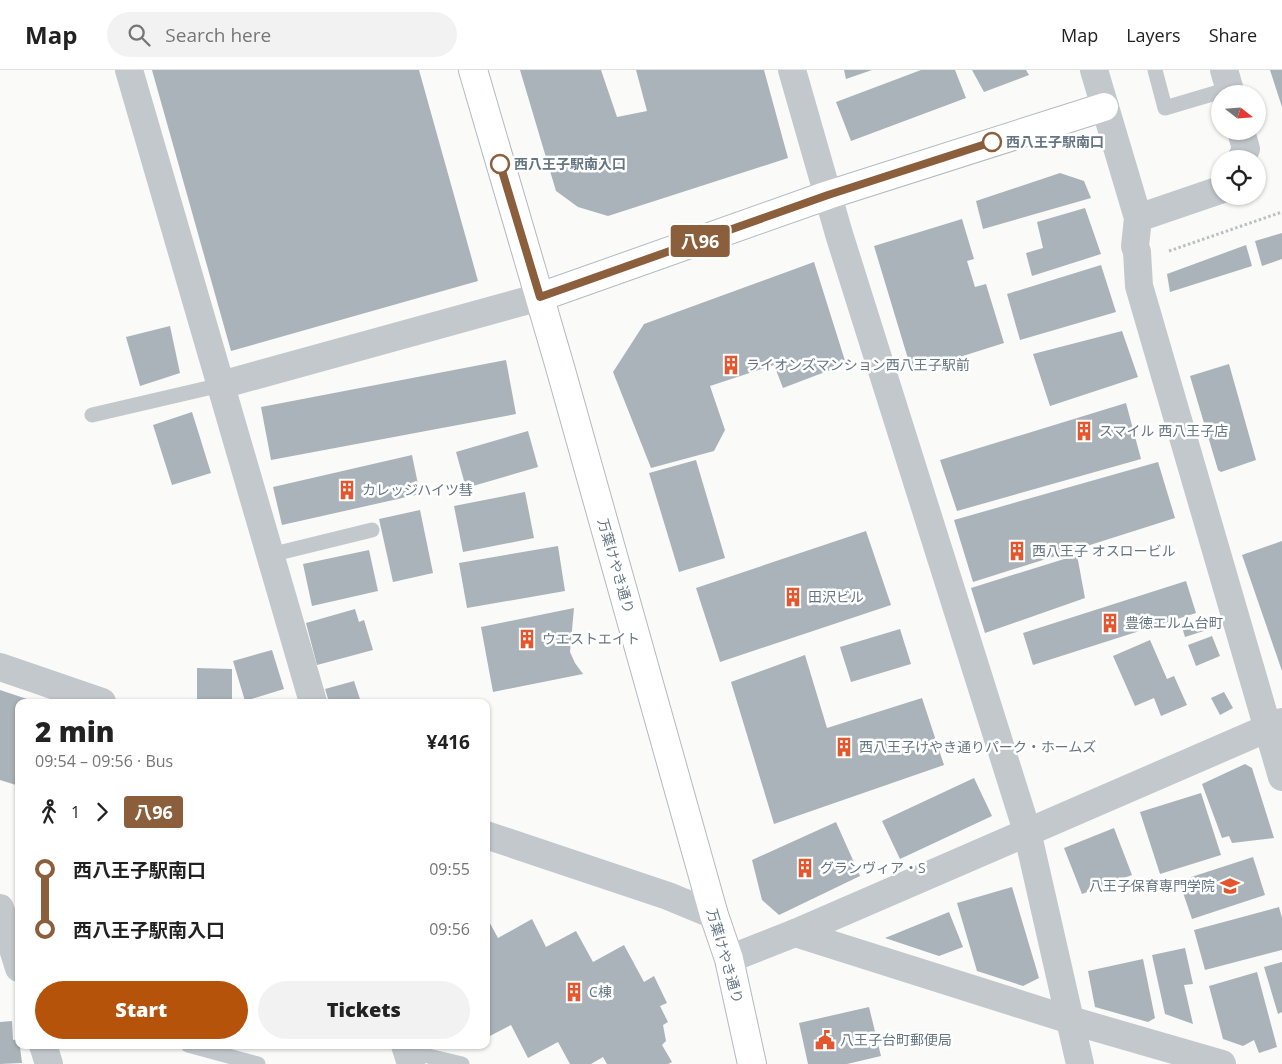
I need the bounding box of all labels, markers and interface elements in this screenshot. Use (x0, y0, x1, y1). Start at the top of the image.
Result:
search box (107, 12, 457, 57)
text: Map (25, 18, 77, 51)
icon: search (125, 21, 153, 49)
text: Search here (165, 22, 271, 48)
text: Map (1061, 23, 1098, 47)
text: Layers (1126, 23, 1181, 47)
text: Share (1209, 23, 1257, 47)
north arrow (1211, 85, 1266, 140)
map controls (1211, 85, 1266, 205)
marker: 西八王子駅南口 (982, 132, 1002, 152)
place label: 西八王子駅南口 (1006, 132, 1104, 151)
button: locate (1211, 150, 1266, 205)
marker: 西八王子駅南入口 (490, 154, 510, 174)
place label: 西八王子駅南入口 (514, 154, 626, 173)
line badge: 八96 (671, 225, 729, 257)
text: 八96 (681, 229, 719, 253)
building icon: ライオンズマンション西八王子駅前 (720, 354, 742, 376)
place label: ライオンズマンション西八王子駅前 (746, 355, 970, 374)
building icon: スマイル 西八王子店 (1073, 420, 1095, 442)
place label: スマイル 西八王子店 (1099, 421, 1228, 440)
building icon: カレッジハイツ彗 (336, 479, 358, 501)
place label: カレッジハイツ彗 (362, 480, 473, 499)
street label: 万葉けやき通り (594, 516, 639, 616)
building icon: 西八王子 オスロービル (1006, 540, 1028, 562)
place label: 西八王子 オスロービル (1032, 541, 1176, 560)
building icon: 田沢ビル (782, 586, 804, 608)
place label: 田沢ビル (808, 587, 864, 606)
building icon: 豊徳エルム台町 (1099, 612, 1121, 634)
place label: 豊徳エルム台町 (1125, 613, 1223, 632)
building icon: ウエストエイト (516, 628, 538, 650)
place label: ウエストエイト (542, 629, 640, 648)
text: 2 min (35, 712, 115, 750)
text: ¥416 (427, 729, 470, 755)
building icon: 西八王子けやき通りパーク・ホームズ (833, 736, 855, 758)
place label: 西八王子けやき通りパーク・ホームズ (859, 737, 1096, 756)
text: 09:54 – 09:56 · Bus (35, 750, 173, 772)
icon: walk (35, 798, 63, 826)
icon: forward (88, 798, 116, 826)
text: 八96 (134, 800, 173, 824)
text: 1 (71, 801, 80, 823)
text: 西八王子駅南口 (73, 857, 206, 883)
building icon: グランヴィア・S (794, 857, 816, 879)
text: 09:55 (429, 858, 470, 880)
place label: グランヴィア・S (820, 858, 926, 877)
school or university icon: 八王子保育専門学院 (1219, 875, 1241, 897)
place label: 八王子保育専門学院 (1089, 876, 1215, 895)
street label: 万葉けやき通り (703, 906, 748, 1006)
text: 西八王子駅南入口 (73, 917, 225, 943)
text: 09:56 (429, 918, 470, 940)
button: Start (35, 981, 248, 1039)
button: Tickets (258, 981, 470, 1039)
building icon: C棟 (563, 981, 585, 1003)
place label: C棟 (589, 982, 612, 1001)
public building icon: 八王子台町郵便局 (814, 1029, 836, 1051)
place label: 八王子台町郵便局 (840, 1030, 952, 1049)

